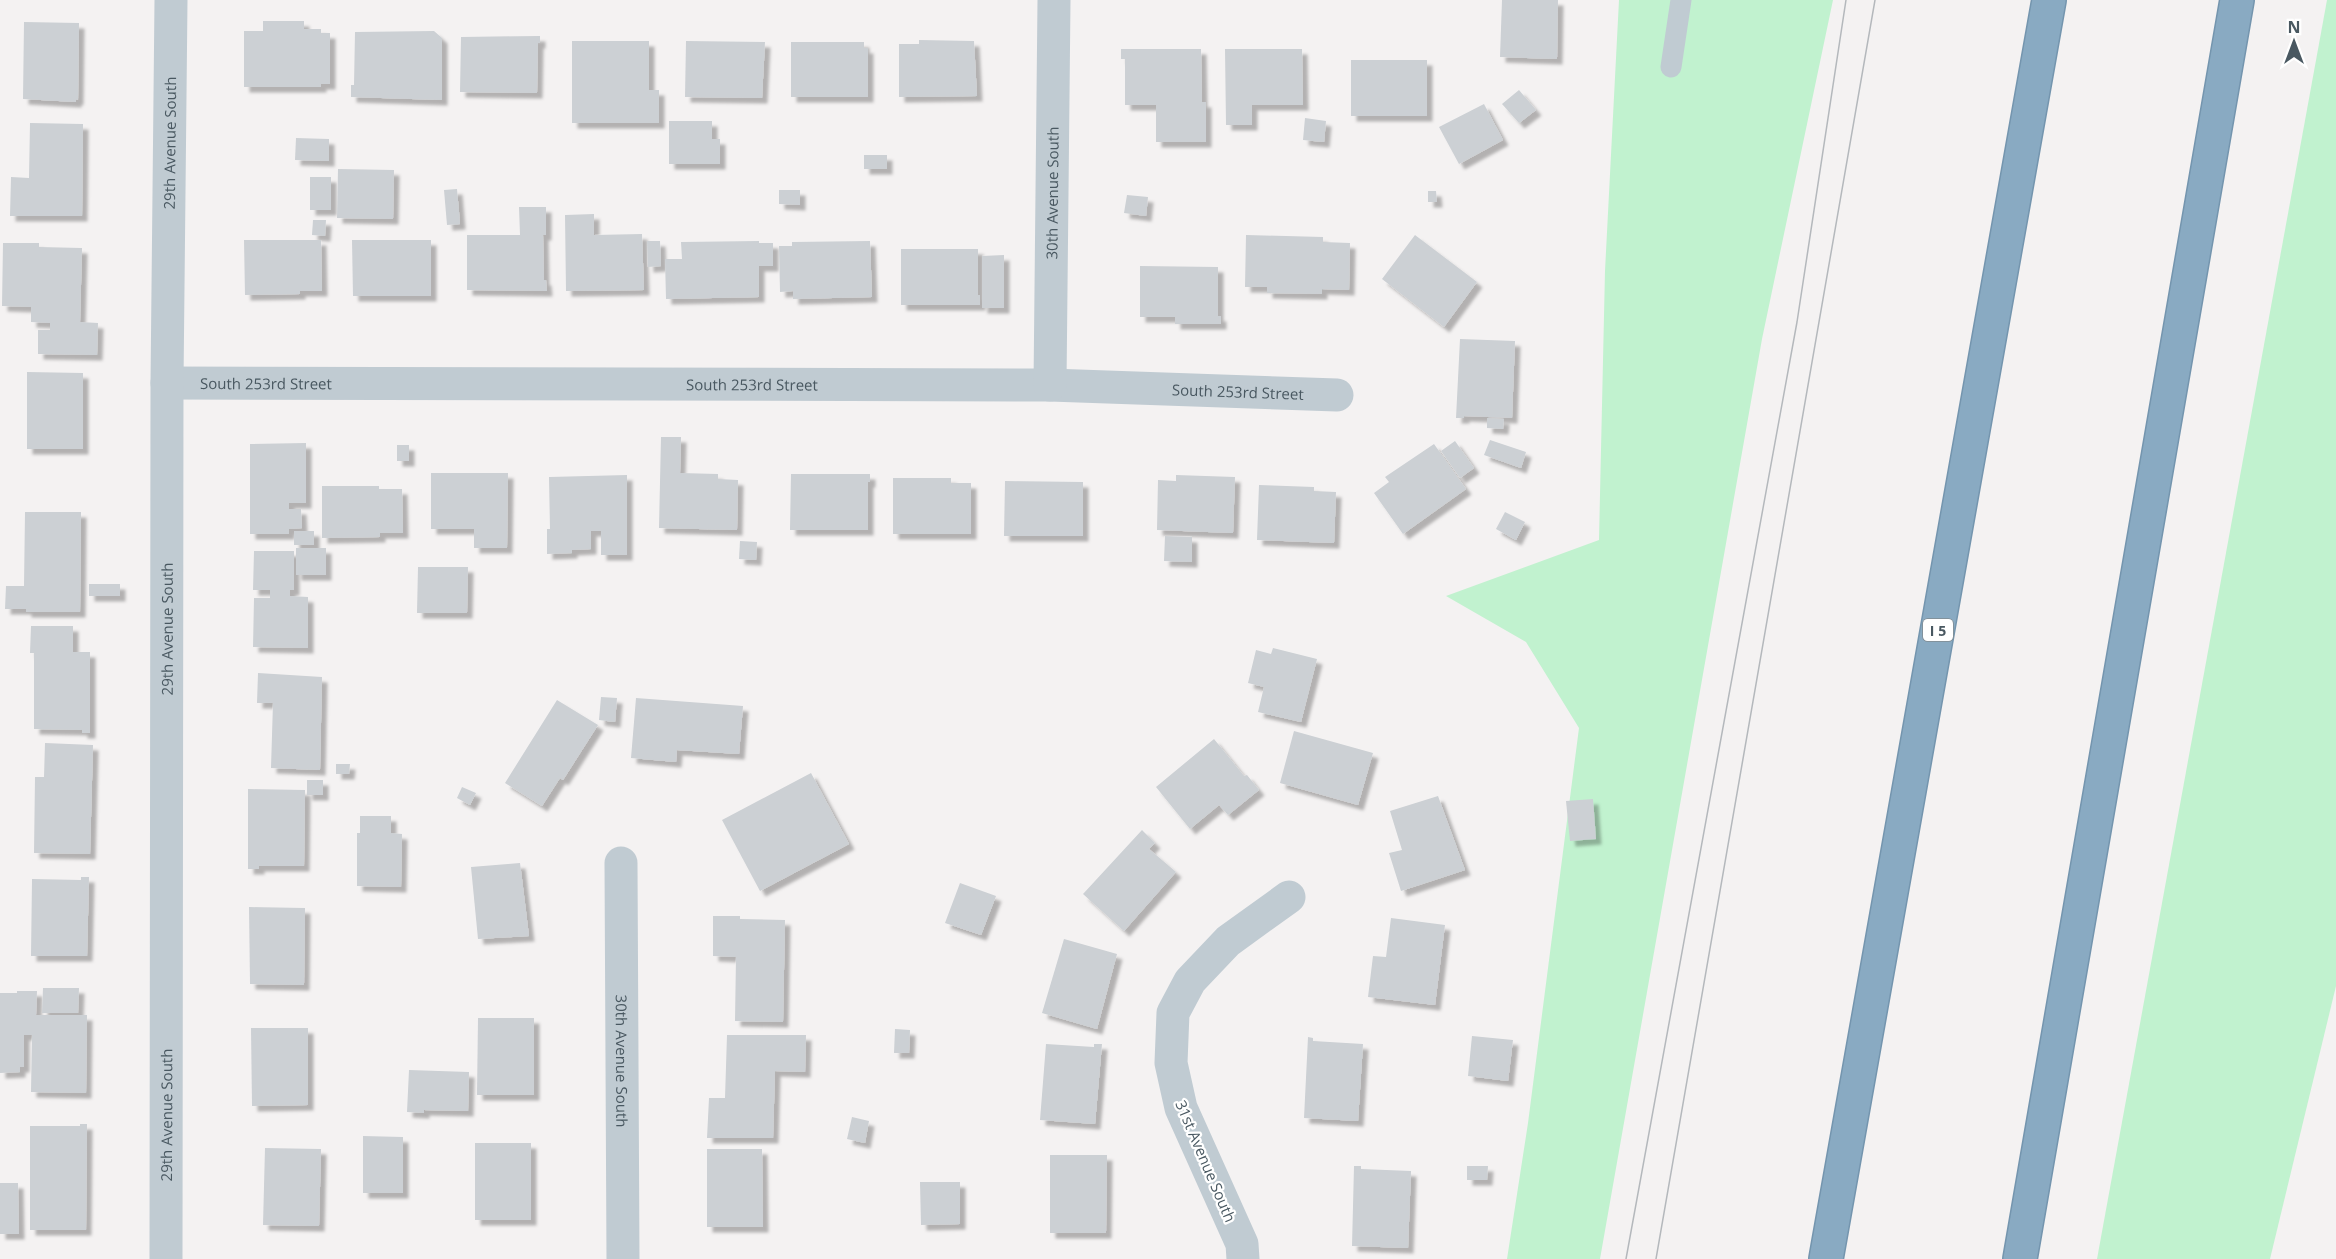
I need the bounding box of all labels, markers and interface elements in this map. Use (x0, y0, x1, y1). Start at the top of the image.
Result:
north arrow (2264, 12, 2324, 72)
text: N (2287, 16, 2301, 38)
street label: 29th Avenue South (159, 76, 180, 210)
street label: 30th Avenue South (1041, 126, 1063, 260)
street label: South 253rd Street (200, 373, 332, 393)
street label: South 253rd Street (686, 374, 818, 394)
street label: South 253rd Street (1172, 379, 1304, 404)
street label: 29th Avenue South (157, 563, 177, 695)
road number: I 5 (1923, 619, 1953, 641)
street label: 30th Avenue South (612, 995, 632, 1127)
street label: 29th Avenue South (156, 1049, 176, 1181)
street label: 31st Avenue South (1171, 1097, 1241, 1225)

